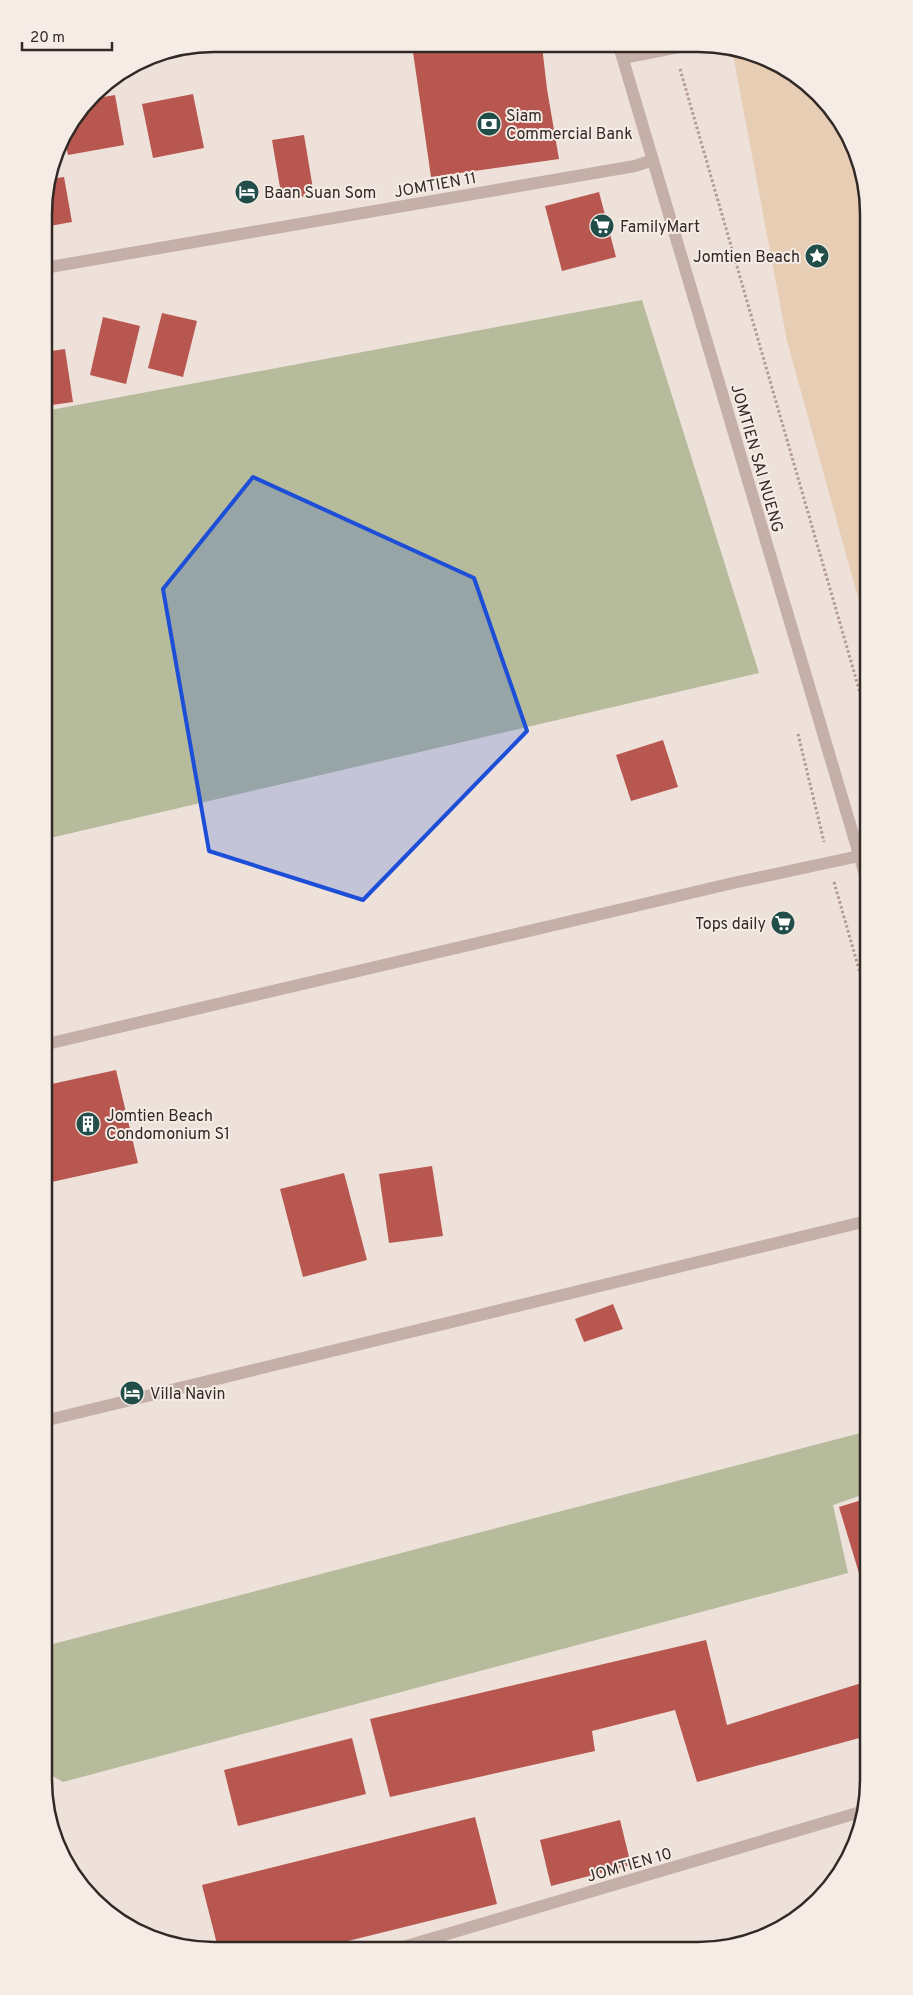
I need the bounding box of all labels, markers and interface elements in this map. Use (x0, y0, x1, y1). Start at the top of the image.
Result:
scale bar (22, 20, 112, 52)
text: 20 m (30, 29, 65, 48)
place label: Siam Commercial Bank (506, 107, 633, 145)
bank icon: Siam Commercial Bank (476, 111, 502, 137)
street label: JOMTIEN 11 (393, 169, 478, 203)
hotel icon: Baan Suan Som (234, 179, 260, 205)
place label: Baan Suan Som (264, 184, 376, 204)
supermarket icon: FamilyMart (589, 213, 615, 239)
place label: FamilyMart (620, 218, 700, 238)
place icon: Jomtien Beach (804, 243, 830, 269)
place label: Jomtien Beach (693, 248, 800, 268)
street label: JOMTIEN SAI NUENG (725, 382, 787, 535)
supermarket icon: Tops daily (770, 910, 796, 936)
place label: Tops daily (695, 915, 766, 935)
place label: Jomtien Beach Condomonium S1 (106, 1107, 230, 1145)
building icon: Jomtien Beach Condomonium S1 (75, 1111, 101, 1137)
hotel icon: Villa Navin (119, 1380, 145, 1406)
place label: Villa Navin (150, 1385, 226, 1405)
street label: JOMTIEN 10 (585, 1844, 674, 1888)

